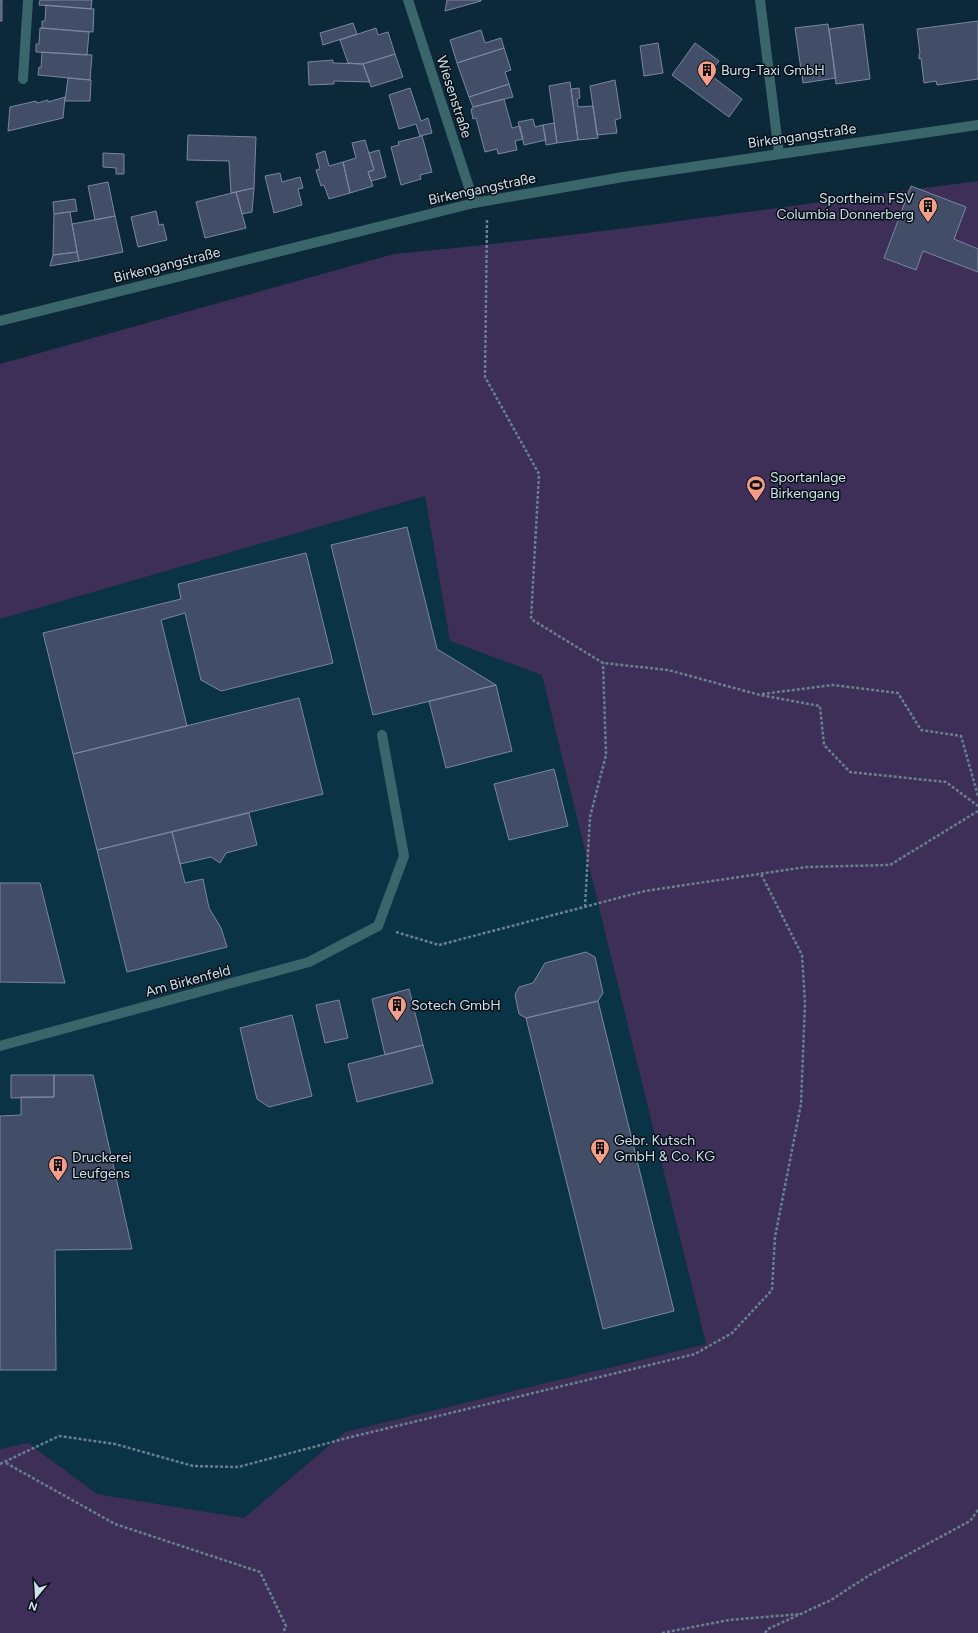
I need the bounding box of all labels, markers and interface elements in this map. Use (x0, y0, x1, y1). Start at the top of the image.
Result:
street label: Wiesenstraße (433, 54, 475, 141)
building icon: Burg-Taxi GmbH (696, 59, 718, 87)
place label: Burg-Taxi GmbH (721, 62, 825, 79)
street label: Birkengangstraße (747, 120, 858, 152)
street label: Birkengangstraße (427, 169, 538, 209)
place label: Sportheim FSV Columbia Donnerberg (776, 190, 914, 223)
building icon: Sportheim FSV Columbia Donnerberg (917, 195, 939, 223)
street label: Birkengangstraße (112, 243, 222, 286)
place label: Sportanlage Birkengang (770, 469, 846, 502)
sports icon: Sportanlage Birkengang (745, 474, 767, 502)
street label: Am Birkenfeld (144, 961, 232, 1001)
building icon: Sotech GmbH (386, 994, 408, 1022)
place label: Sotech GmbH (411, 997, 501, 1014)
place label: Gebr. Kutsch GmbH & Co. KG (614, 1132, 715, 1165)
building icon: Gebr. Kutsch GmbH & Co. KG (589, 1137, 611, 1165)
place label: Druckerei Leufgens (72, 1149, 132, 1182)
building icon: Druckerei Leufgens (47, 1154, 69, 1182)
north arrow (16, 1577, 56, 1617)
text: N (27, 1599, 39, 1614)

